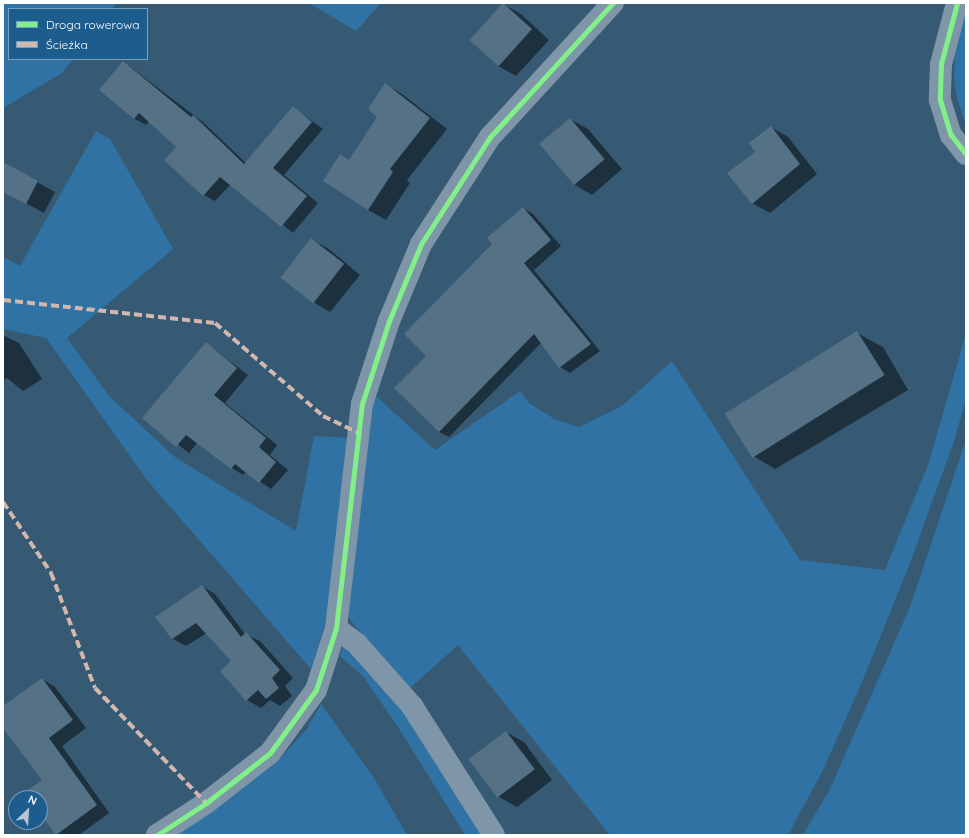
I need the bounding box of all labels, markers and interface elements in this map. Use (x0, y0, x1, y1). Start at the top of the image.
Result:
legend (8, 8, 148, 60)
text: Droga rowerowa (46, 17, 140, 32)
text: Ścieżka (46, 37, 88, 52)
north arrow (8, 790, 48, 830)
text: N (26, 792, 39, 808)

